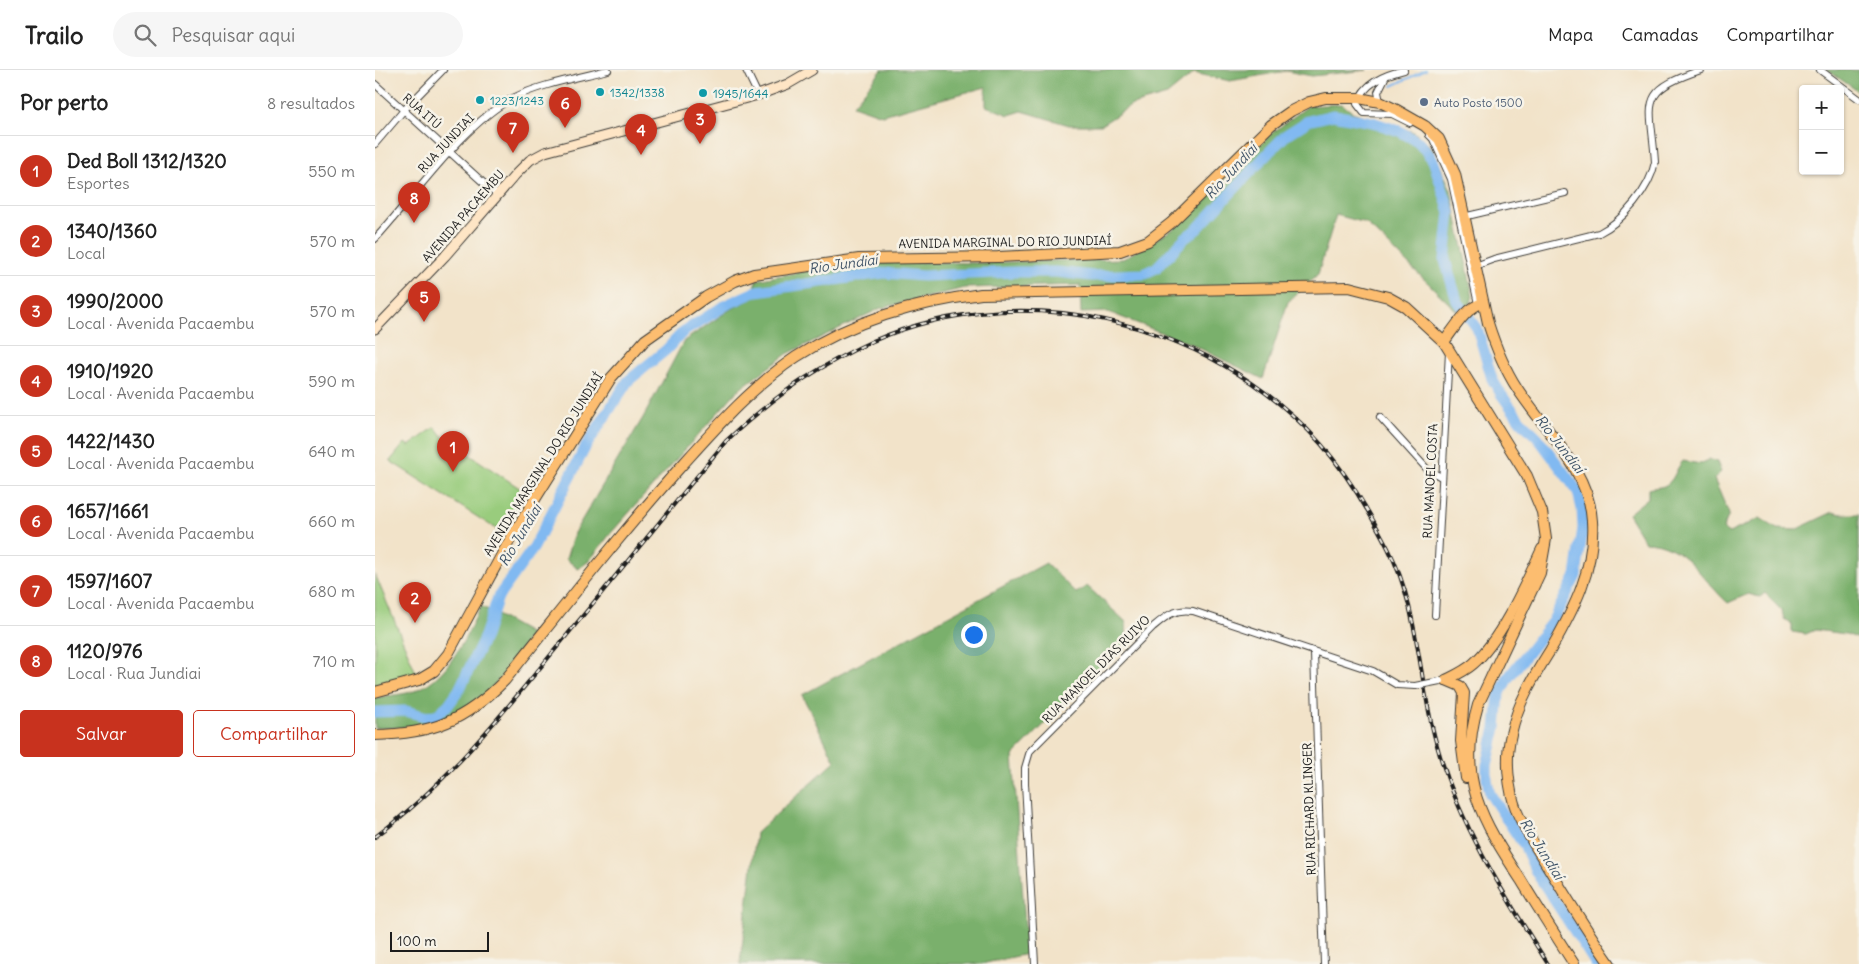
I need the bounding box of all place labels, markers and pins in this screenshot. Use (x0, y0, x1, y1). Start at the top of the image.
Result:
place label: 1342/1338 (610, 85, 665, 100)
marker: 1342/1338 (594, 86, 606, 98)
place label: 1945/1644 (713, 86, 768, 101)
pin: 6 (549, 87, 581, 128)
marker: 1945/1644 (697, 87, 709, 99)
place label: 1223/1243 (490, 93, 544, 108)
marker: 1223/1243 (474, 94, 486, 106)
place label: Auto Posto 1500 (1434, 95, 1523, 110)
marker: Auto Posto 1500 (1418, 96, 1430, 108)
pin: 3 (684, 103, 716, 144)
pin: 7 (497, 112, 529, 153)
pin: 4 (625, 114, 657, 155)
pin: 8 (398, 182, 430, 223)
pin: 5 (408, 281, 440, 322)
pin: 1 (437, 431, 469, 472)
pin: 2 (399, 582, 431, 623)

